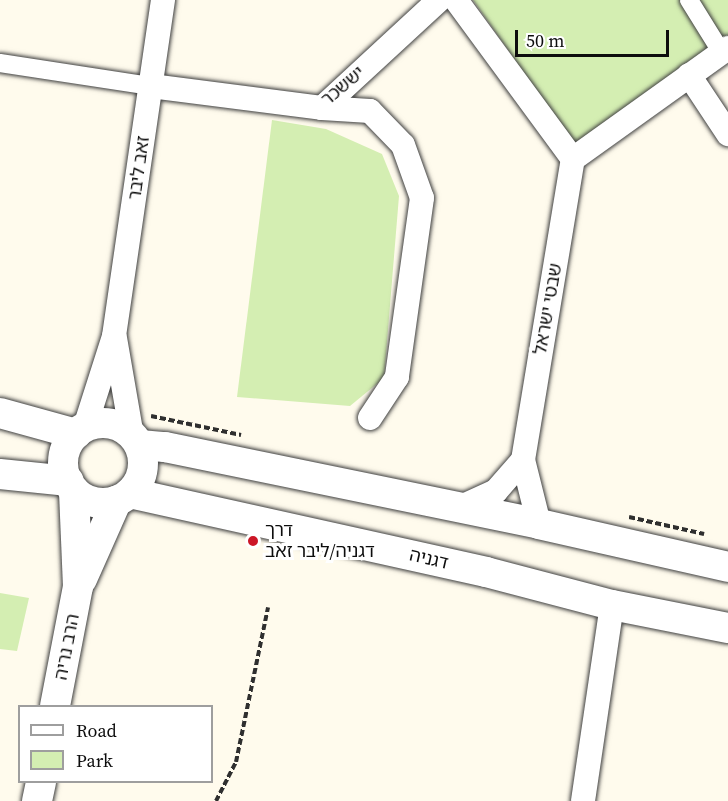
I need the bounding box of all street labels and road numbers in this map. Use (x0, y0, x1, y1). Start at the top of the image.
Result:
street label: יששכר (317, 62, 369, 110)
street label: זאב ליבר (124, 135, 154, 201)
street label: שבטי ישראל (529, 262, 567, 356)
street label: דגניה (407, 544, 451, 574)
street label: הרב נריה (50, 612, 84, 682)

